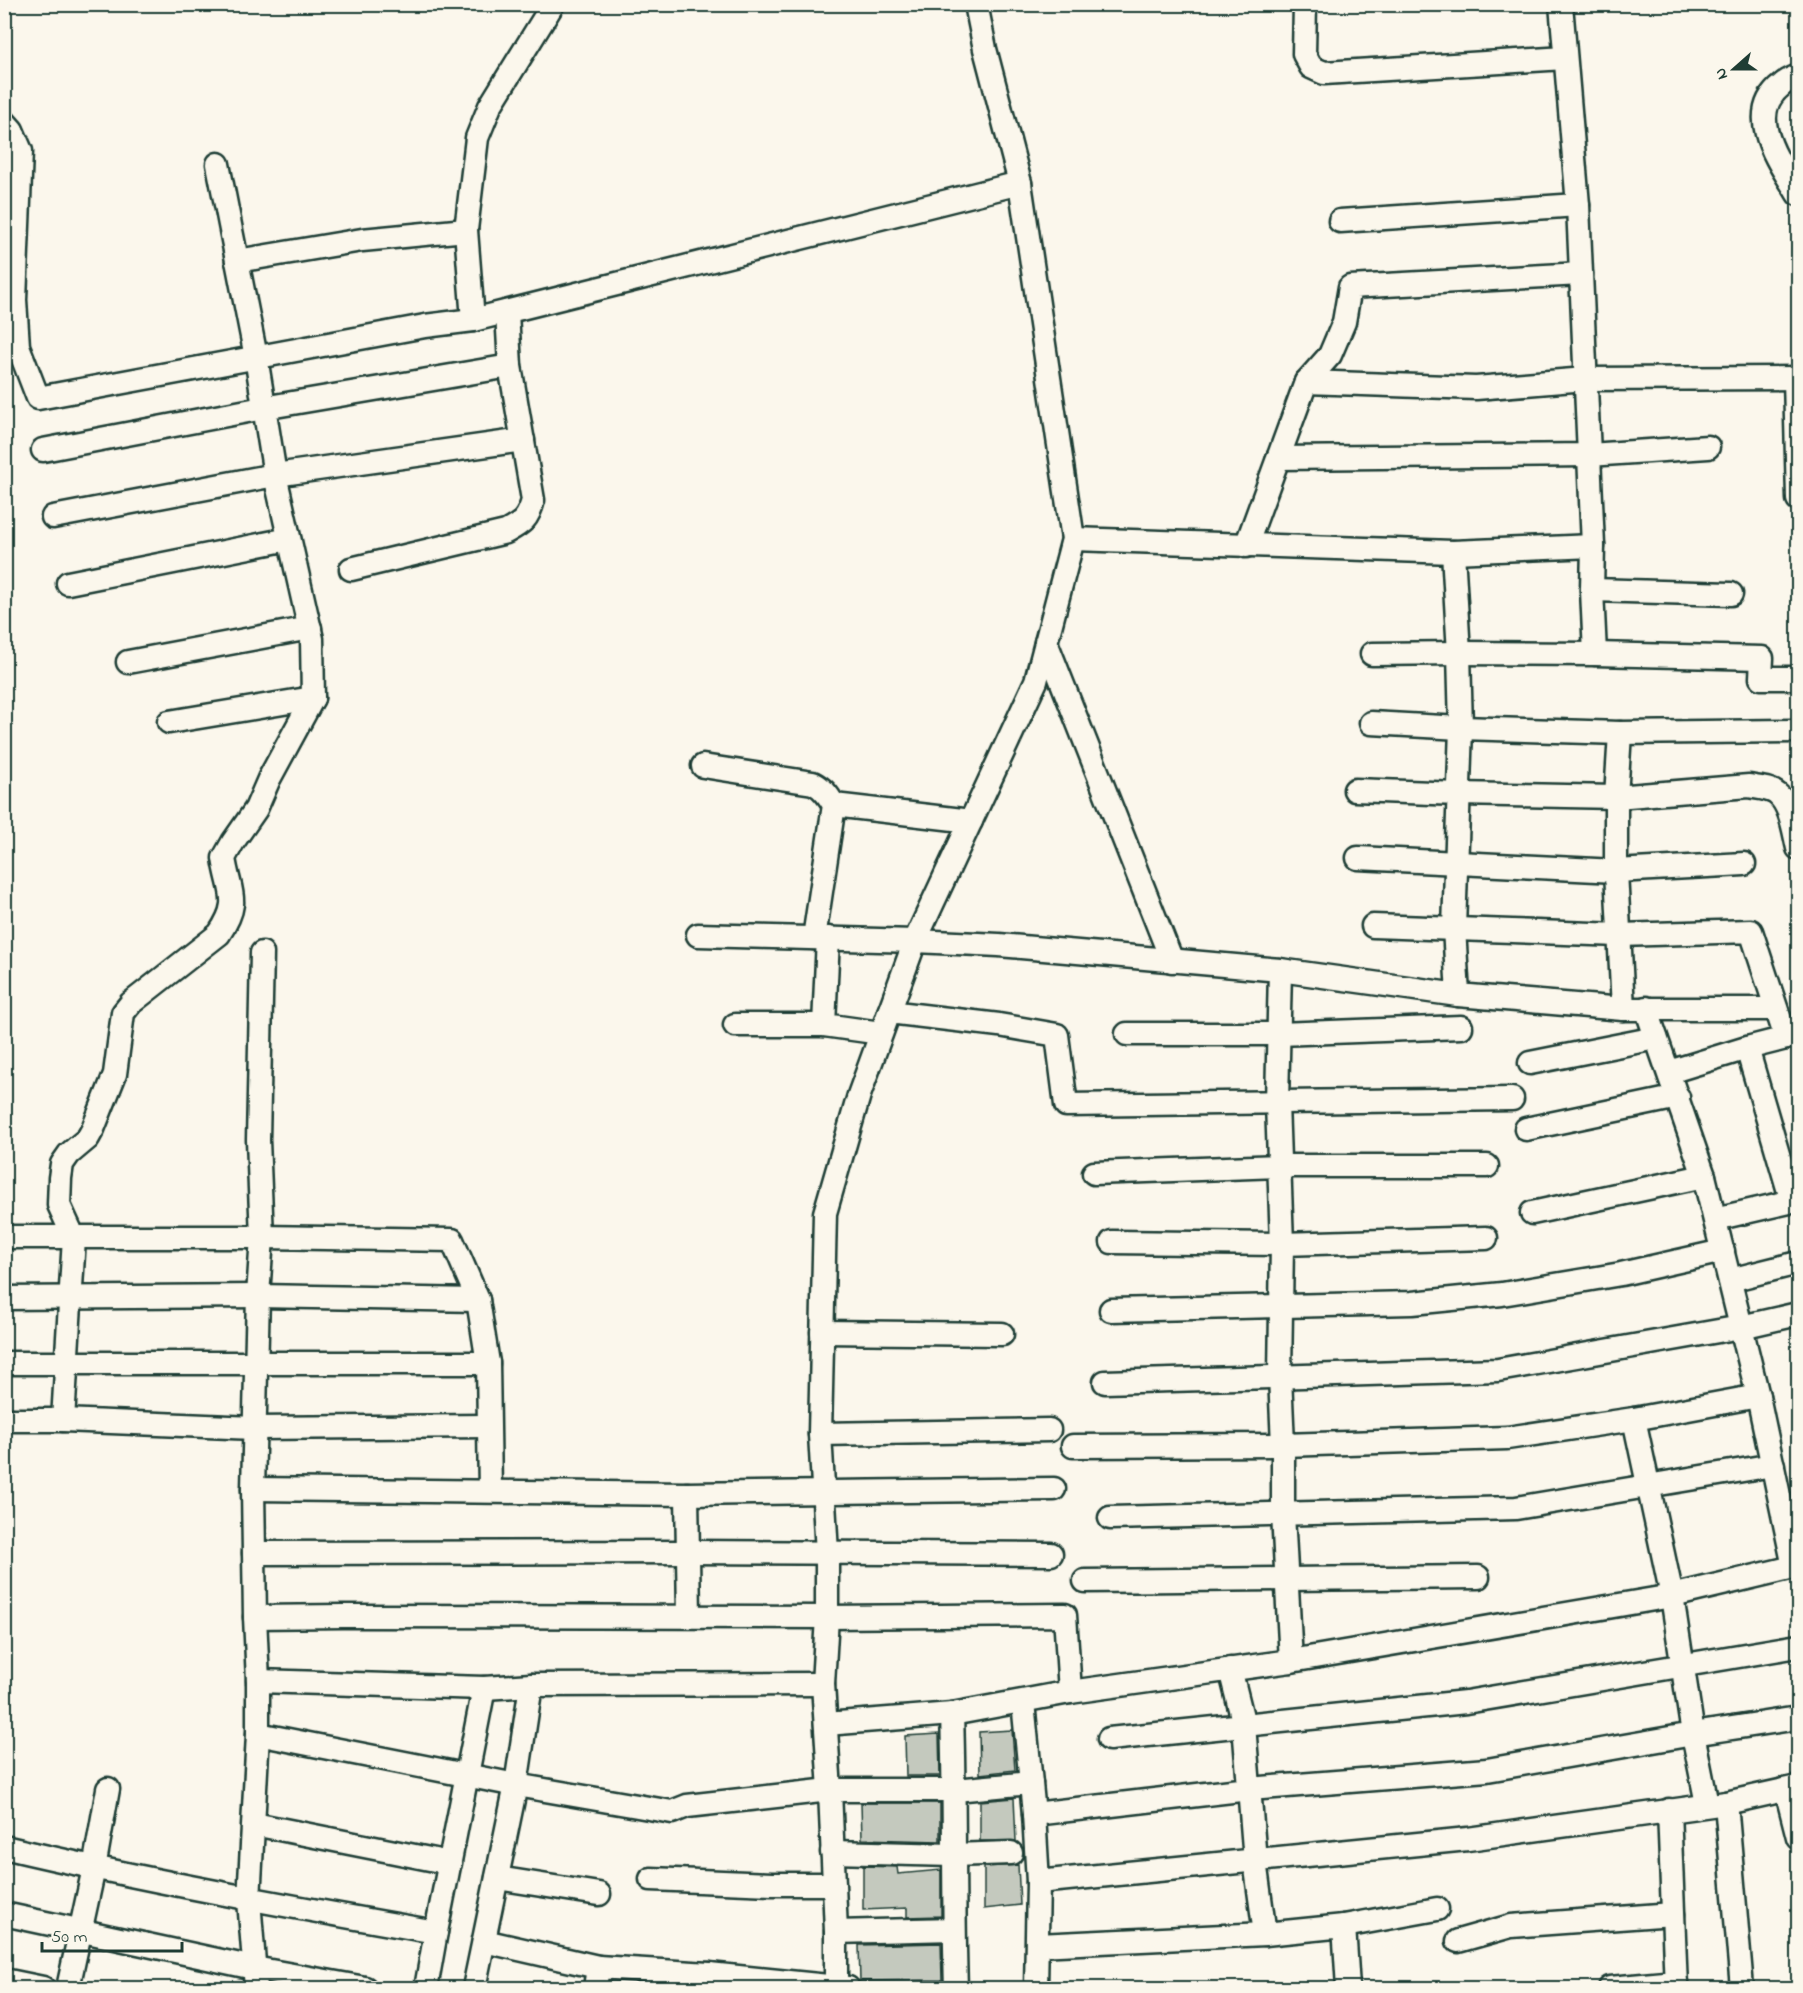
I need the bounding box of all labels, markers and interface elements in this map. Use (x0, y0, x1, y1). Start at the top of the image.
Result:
north arrow (1704, 39, 1764, 99)
text: N (1709, 64, 1735, 83)
scale bar (42, 1915, 182, 1953)
text: 50 m (51, 1925, 88, 1951)

